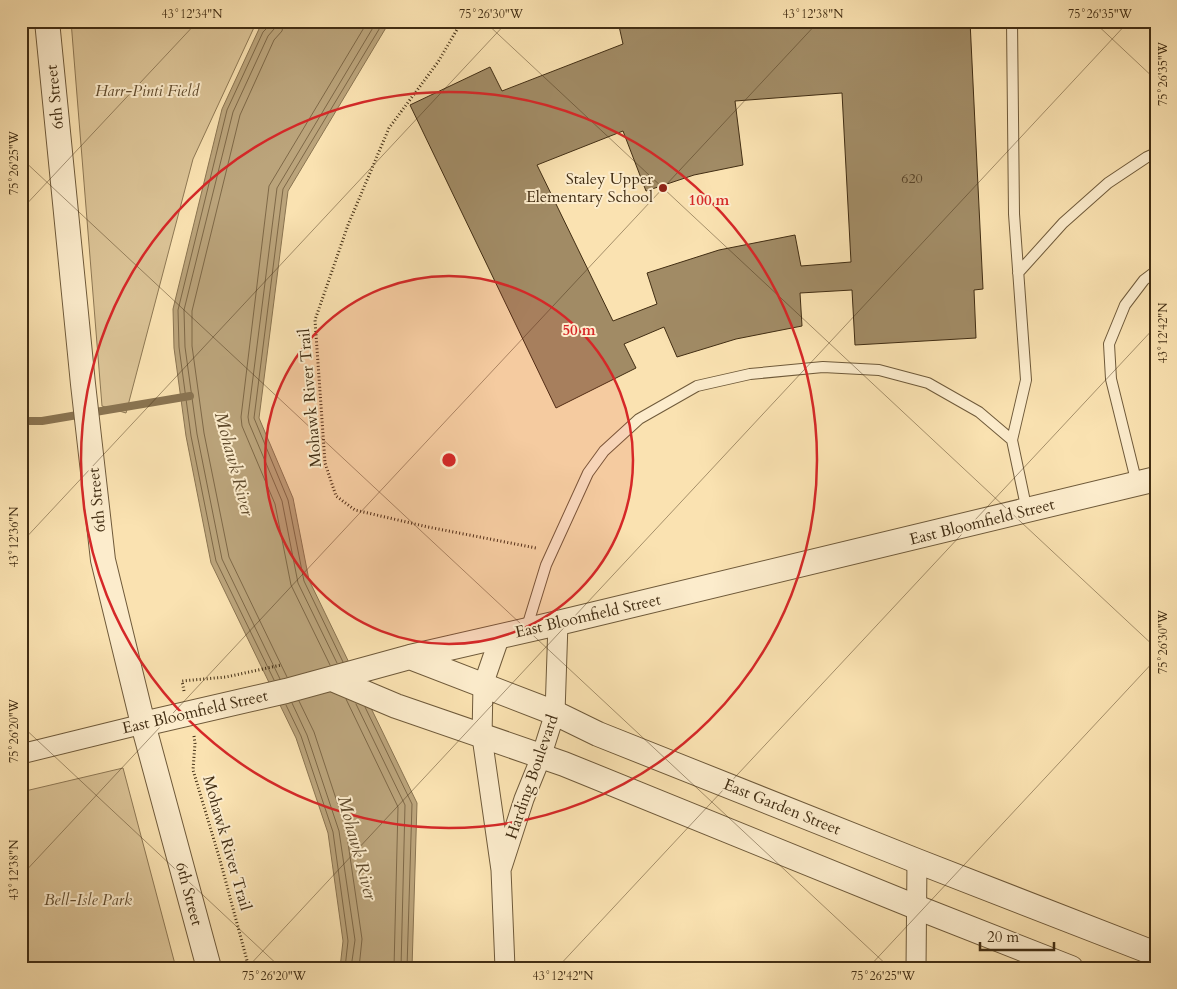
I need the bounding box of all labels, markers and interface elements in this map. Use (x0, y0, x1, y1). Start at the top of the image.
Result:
text: 43°12'34"N (162, 6, 223, 22)
text: 75°26'30"W (459, 6, 524, 22)
text: 43°12'38"N (783, 6, 844, 22)
text: 75°26'35"W (1068, 6, 1133, 22)
text: 75°26'35"W (1155, 41, 1171, 106)
street label: 6th Street (41, 64, 69, 130)
park label: Harr-Pinti Field (95, 80, 200, 102)
text: 75°26'25"W (6, 130, 22, 195)
place label: Staley Upper Elementary School (526, 168, 653, 208)
house number: 620 (901, 169, 923, 188)
marker: Staley Upper Elementary School (657, 182, 669, 194)
text: 100 m (689, 190, 730, 210)
text: 43°12'42"N (1155, 302, 1171, 363)
text: 50 m (562, 320, 596, 340)
street label: Mohawk River Trail (293, 328, 327, 468)
water label: Mohawk River (208, 409, 260, 520)
centre of rings (440, 451, 458, 469)
street label: 6th Street (83, 467, 111, 533)
street label: East Bloomfield Street (907, 493, 1057, 551)
text: 43°12'36"N (6, 506, 22, 567)
street label: East Bloomfield Street (513, 589, 663, 643)
text: 75°26'30"W (1155, 609, 1171, 674)
street label: East Bloomfield Street (120, 685, 270, 739)
text: 75°26'20"W (6, 698, 22, 763)
street label: Harding Boulevard (500, 711, 564, 842)
street label: Mohawk River Trail (197, 773, 257, 913)
street label: East Garden Street (720, 773, 844, 841)
water label: Mohawk River (331, 793, 383, 904)
text: 43°12'38"N (6, 839, 22, 900)
street label: 6th Street (170, 860, 208, 928)
park label: Bell-Isle Park (44, 889, 132, 911)
scale bar (980, 919, 1053, 951)
text: 20 m (987, 927, 1019, 947)
text: 75°26'20"W (242, 968, 307, 984)
text: 43°12'42"N (533, 968, 594, 984)
text: 75°26'25"W (851, 968, 916, 984)

